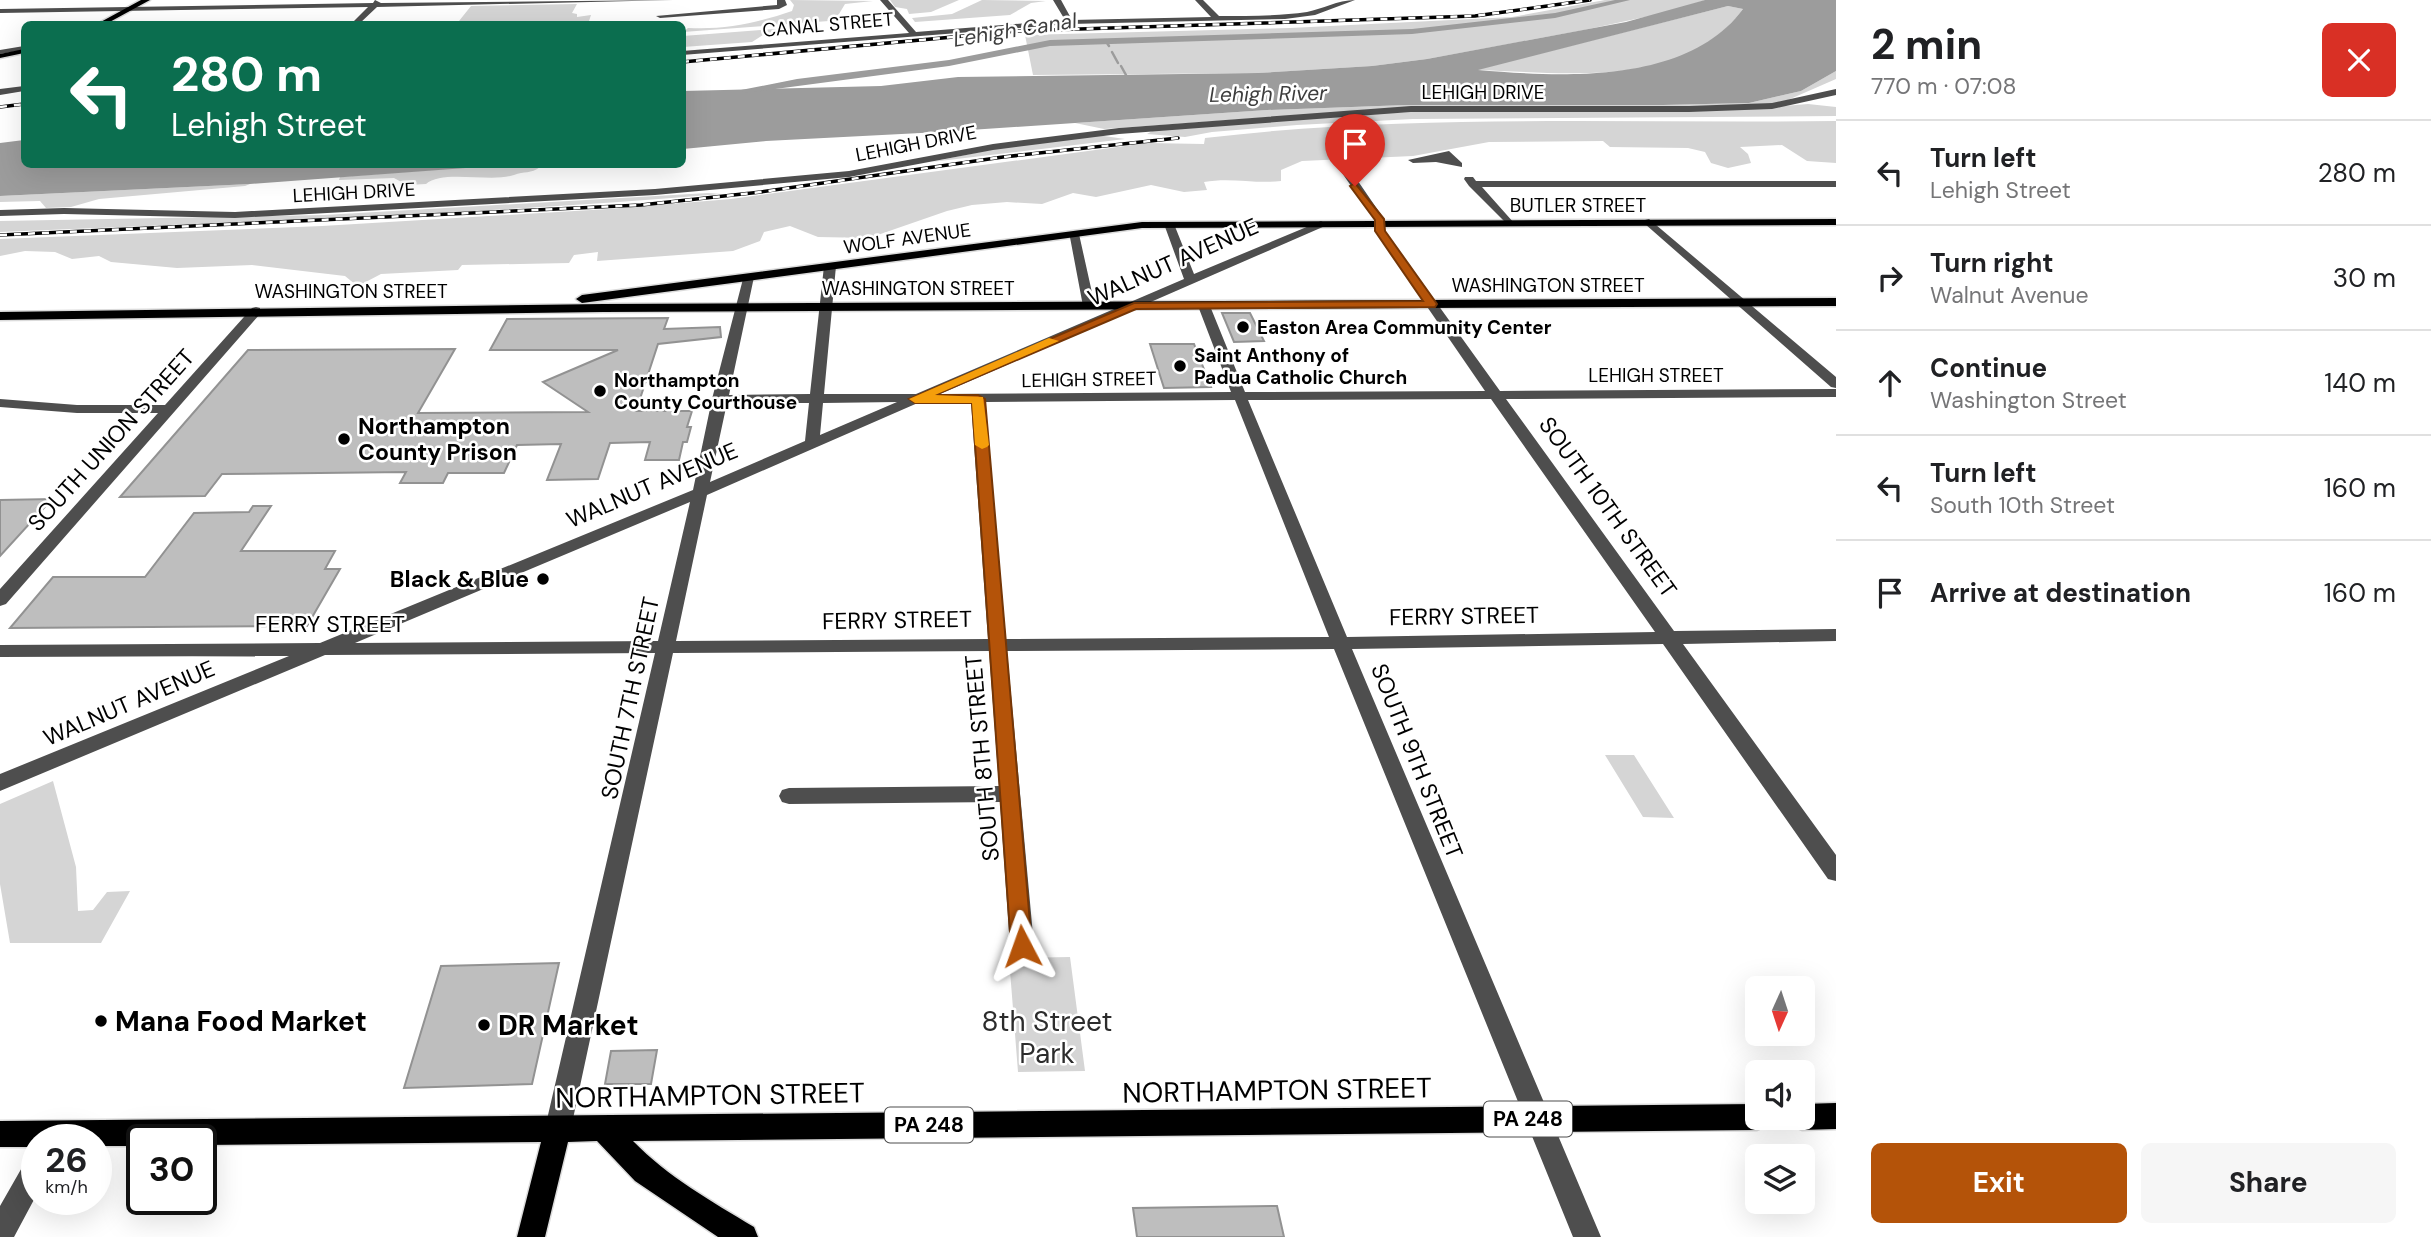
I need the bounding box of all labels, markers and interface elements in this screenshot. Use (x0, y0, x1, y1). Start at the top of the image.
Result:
street label: CANAL STREET (761, 6, 895, 43)
water label: Lehigh Canal (951, 6, 1079, 54)
text: 2 min (1871, 17, 1982, 72)
button: close (2322, 23, 2396, 97)
text: 280 m (171, 42, 322, 106)
icon: left (56, 49, 147, 140)
text: 770 m · 07:08 (1871, 71, 2016, 101)
water label: Lehigh River (1209, 79, 1328, 109)
street label: LEHIGH DRIVE (1422, 80, 1544, 105)
text: Lehigh Street (171, 104, 367, 146)
pin (1325, 114, 1385, 186)
street label: LEHIGH DRIVE (853, 120, 979, 167)
icon: arrive (1336, 125, 1374, 163)
text: Turn left (1930, 141, 2037, 175)
icon: left (1871, 154, 1909, 192)
text: 280 m (2318, 156, 2396, 190)
text: Lehigh Street (1930, 175, 2071, 205)
street label: LEHIGH DRIVE (292, 177, 416, 208)
street label: BUTLER STREET (1510, 193, 1647, 218)
street label: WALNUT AVENUE (1083, 211, 1263, 313)
street label: WOLF AVENUE (842, 217, 972, 260)
text: Turn right (1930, 246, 2054, 280)
icon: right (1871, 259, 1909, 297)
text: 30 m (2333, 261, 2396, 295)
street label: WASHINGTON STREET (1451, 273, 1645, 298)
street label: WASHINGTON STREET (821, 276, 1015, 301)
street label: WASHINGTON STREET (254, 279, 448, 304)
text: Walnut Avenue (1930, 280, 2088, 310)
place label: Easton Area Community Center (1257, 315, 1552, 340)
marker: Easton Area Community Center (1235, 319, 1251, 335)
street label: SOUTH UNION STREET (21, 342, 201, 538)
place label: Saint Anthony of Padua Catholic Church (1194, 343, 1407, 390)
text: Continue (1930, 351, 2047, 385)
marker: Saint Anthony of Padua Catholic Church (1172, 358, 1188, 374)
street label: LEHIGH STREET (1588, 363, 1724, 388)
icon: ahead (1871, 364, 1909, 402)
street label: LEHIGH STREET (1021, 366, 1157, 393)
text: 140 m (2324, 366, 2396, 400)
place label: Northampton County Courthouse (614, 368, 797, 415)
marker: Northampton County Courthouse (592, 383, 608, 399)
text: Washington Street (1930, 385, 2127, 415)
place label: Northampton County Prison (358, 411, 517, 467)
street label: SOUTH 10TH STREET (1532, 411, 1684, 603)
marker: Northampton County Prison (336, 431, 352, 447)
street label: WALNUT AVENUE (562, 435, 742, 535)
text: Turn left (1930, 456, 2037, 490)
icon: left (1871, 469, 1909, 507)
text: 160 m (2324, 471, 2396, 505)
text: South 10th Street (1930, 490, 2115, 520)
place label: Black & Blue (390, 564, 529, 594)
marker: Black & Blue (535, 571, 551, 587)
icon: arrive (1871, 574, 1909, 612)
text: Arrive at destination (1930, 576, 2191, 610)
text: 160 m (2324, 576, 2396, 610)
street label: SOUTH 7TH STREET (594, 594, 666, 802)
street label: FERRY STREET (1389, 600, 1539, 632)
street label: FERRY STREET (822, 604, 972, 636)
street label: FERRY STREET (255, 609, 405, 639)
street label: WALNUT AVENUE (39, 653, 219, 753)
street label: SOUTH 8TH STREET (958, 653, 1006, 863)
street label: SOUTH 9TH STREET (1364, 659, 1470, 863)
position arrow (985, 909, 1059, 983)
north arrow (1745, 976, 1815, 1046)
map controls (1745, 976, 1815, 1214)
place label: Mana Food Market (115, 1003, 367, 1040)
park label: 8th Street Park (982, 1003, 1112, 1072)
place label: DR Market (498, 1007, 639, 1044)
marker: Mana Food Market (93, 1013, 109, 1029)
marker: DR Market (476, 1017, 492, 1033)
button: sound (1745, 1060, 1815, 1130)
street label: NORTHAMPTON STREET (1122, 1069, 1432, 1112)
street label: NORTHAMPTON STREET (555, 1074, 865, 1117)
road number: PA 248 (1484, 1102, 1572, 1136)
road number: PA 248 (885, 1108, 973, 1142)
speed limit sign: 30 (126, 1124, 217, 1215)
text: 26 (45, 1137, 88, 1183)
button: Exit (1871, 1143, 2127, 1223)
button: Share (2141, 1143, 2396, 1223)
button: layers (1745, 1144, 1815, 1214)
text: km/h (45, 1175, 88, 1199)

